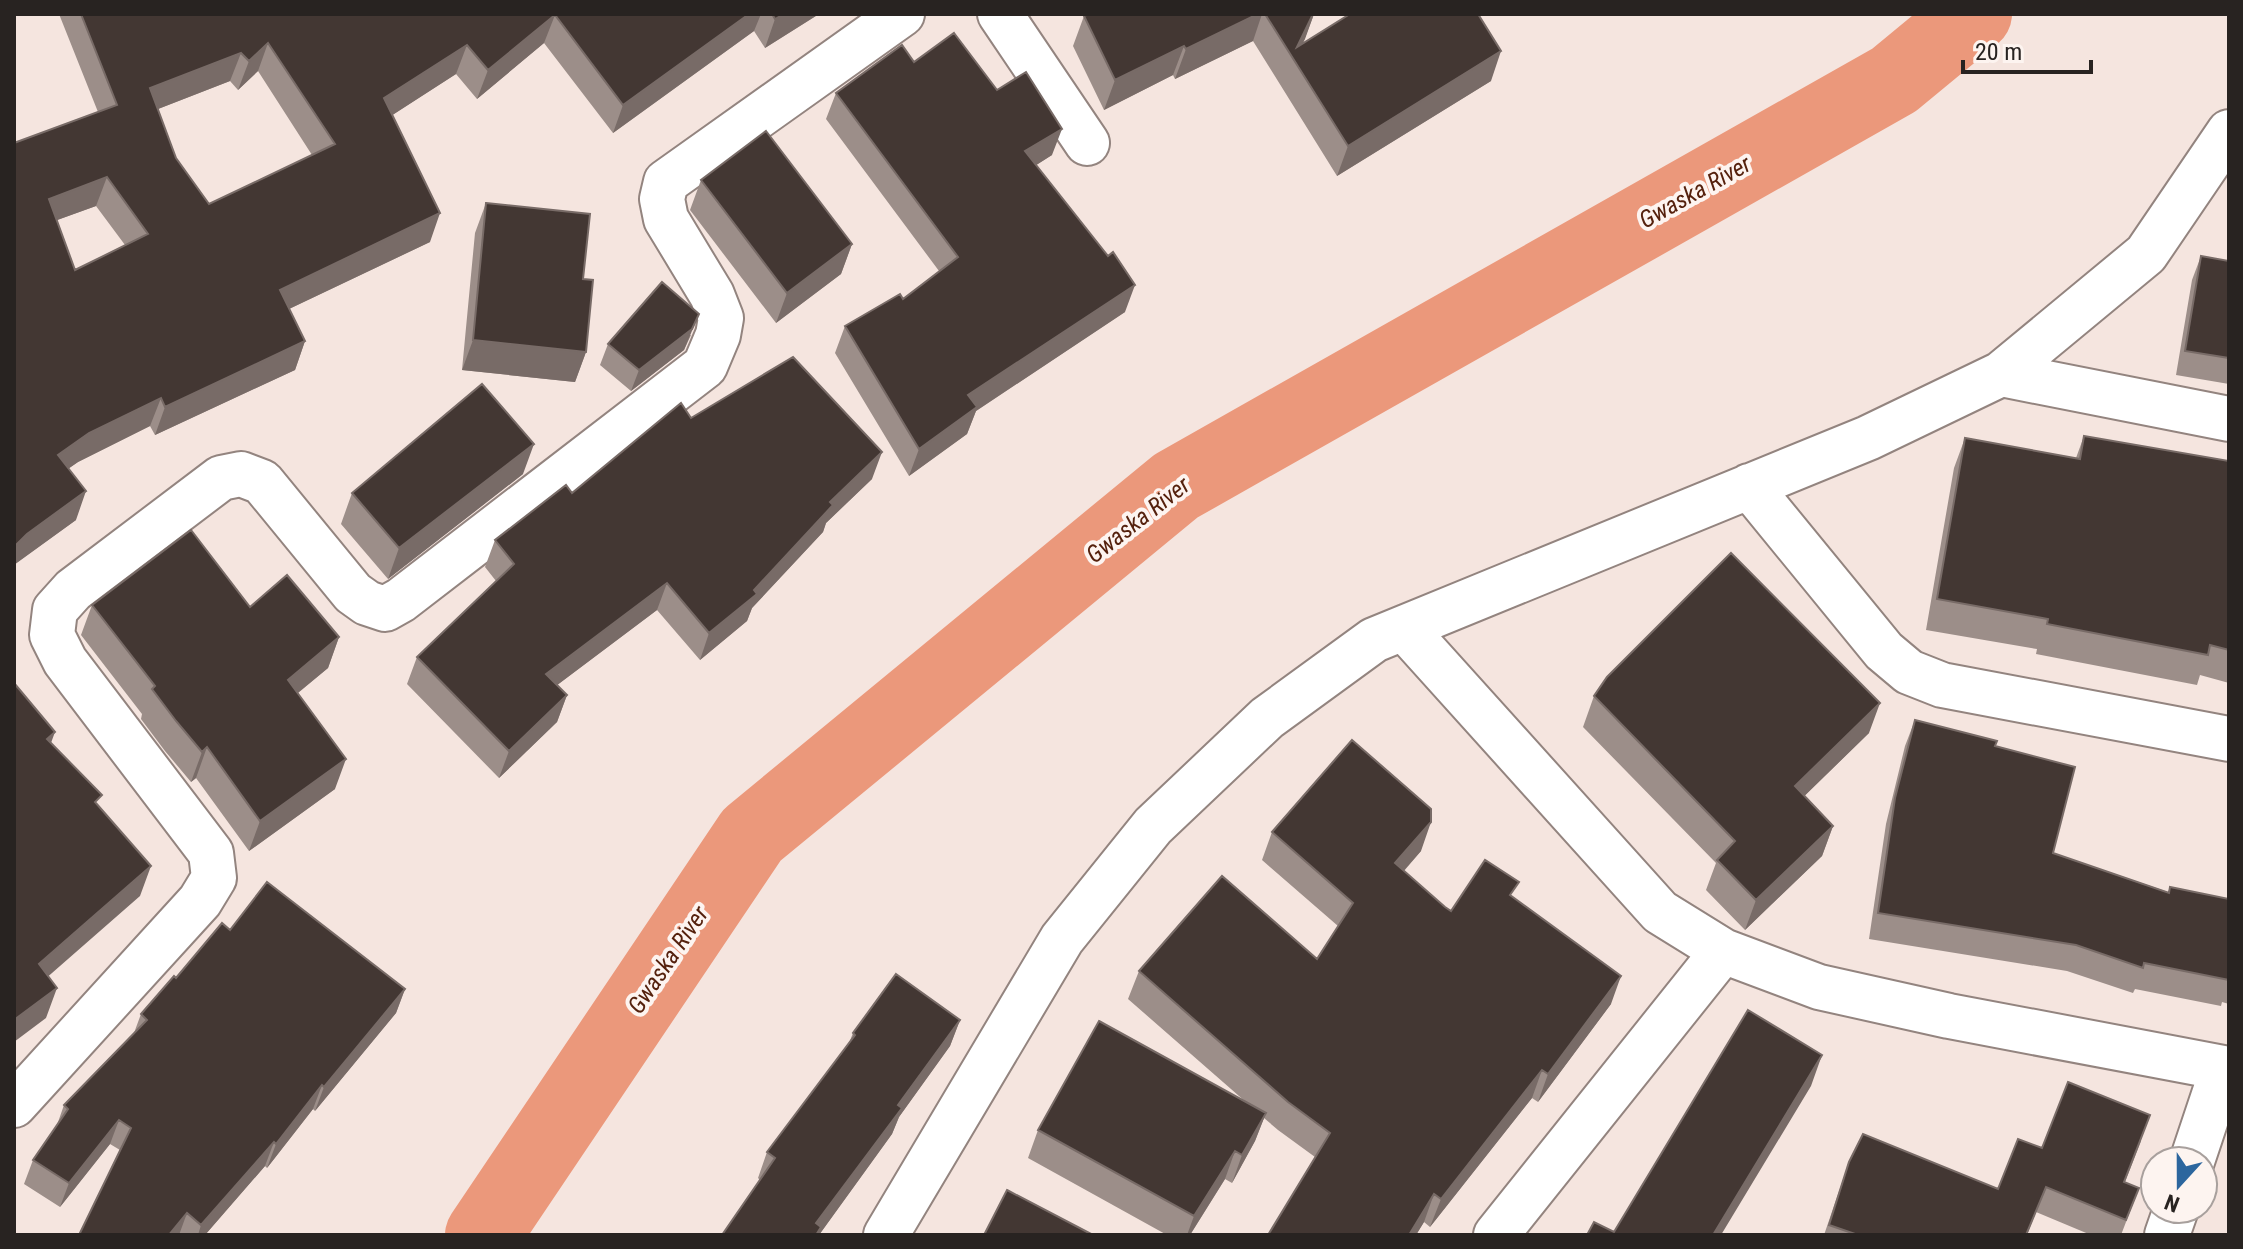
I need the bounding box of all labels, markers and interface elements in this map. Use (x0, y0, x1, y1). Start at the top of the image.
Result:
scale bar (1963, 24, 2091, 74)
text: 20 m (1975, 38, 2022, 66)
water label: Gwaska River (1634, 149, 1756, 234)
water label: Gwaska River (1081, 470, 1196, 569)
water label: Gwaska River (622, 900, 715, 1019)
north arrow (2139, 1145, 2219, 1225)
text: N (2161, 1189, 2183, 1217)

